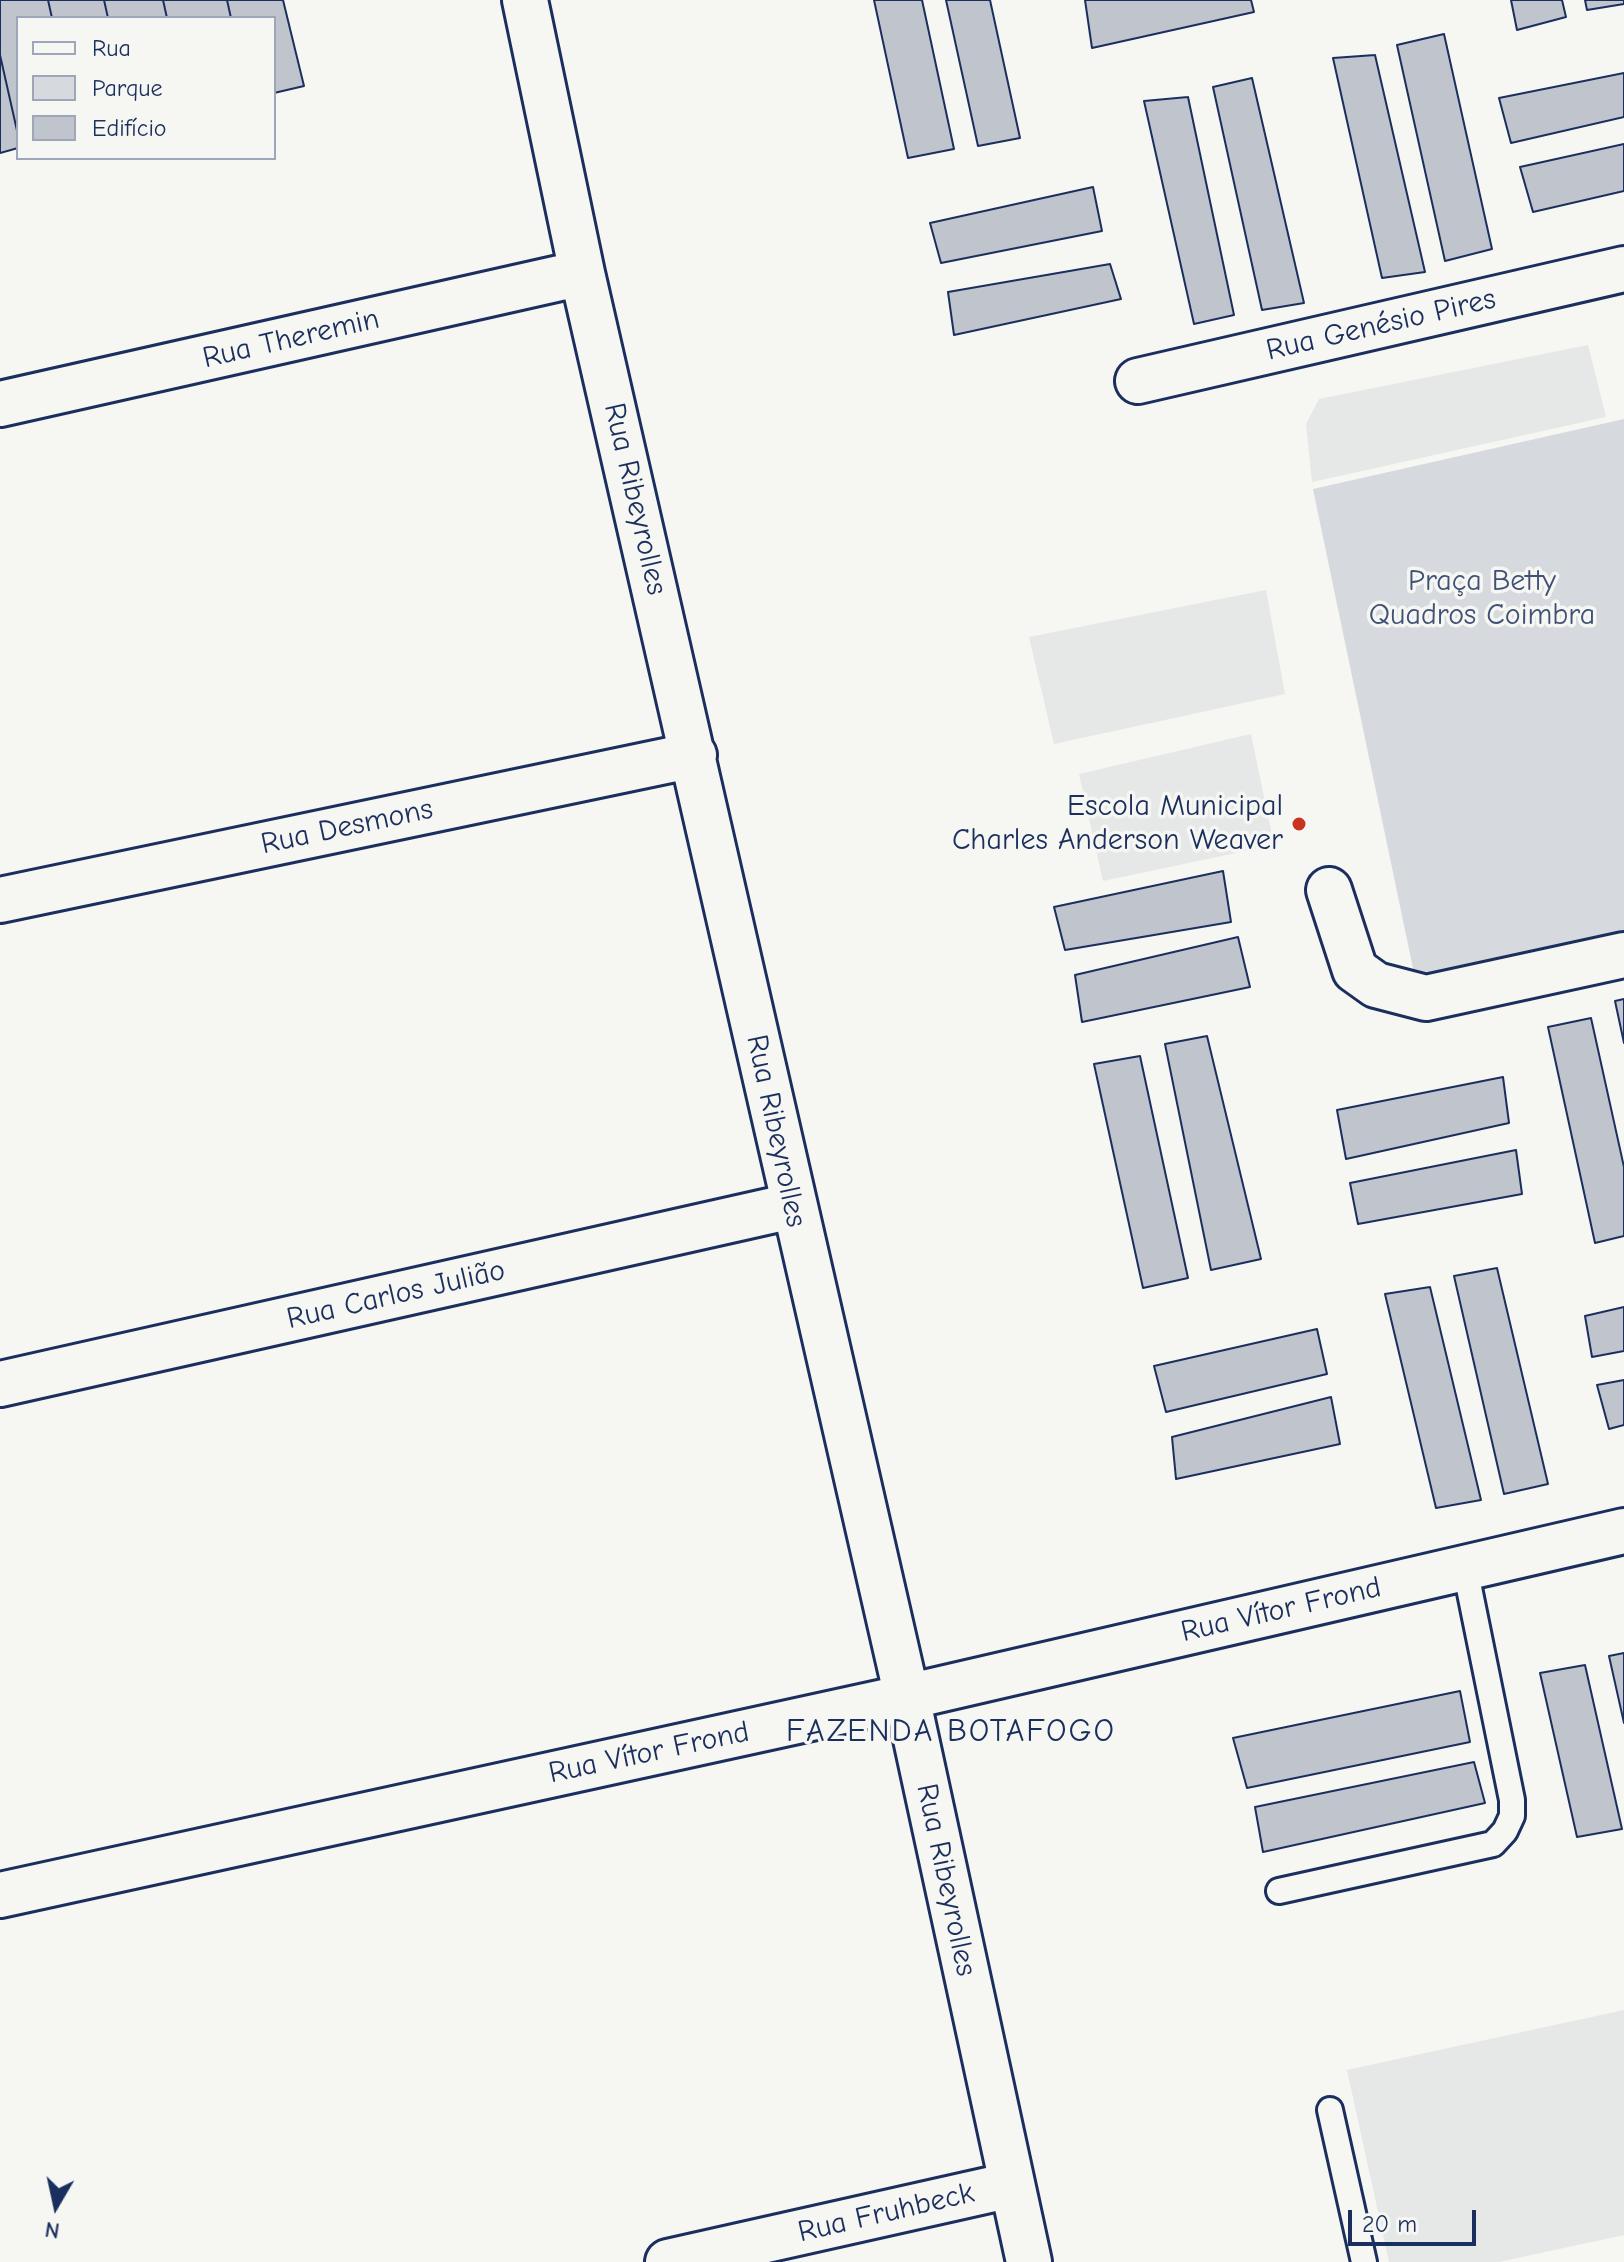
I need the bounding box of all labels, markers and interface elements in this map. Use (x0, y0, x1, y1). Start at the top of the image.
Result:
legend (16, 16, 276, 160)
text: Rua (92, 34, 131, 62)
text: Parque (92, 74, 163, 102)
text: Edifício (92, 114, 167, 142)
street label: Rua Genésio Pires (1263, 281, 1499, 369)
street label: Rua Theremin (199, 301, 383, 377)
street label: Rua Ribeyrolles (595, 400, 675, 598)
park label: Praça Betty Quadros Coimbra (1369, 564, 1595, 634)
place label: Escola Municipal Charles Anderson Weaver (952, 789, 1283, 860)
street label: Rua Desmons (258, 791, 436, 863)
marker: Escola Municipal Charles Anderson Weaver (1290, 815, 1308, 833)
street label: Rua Ribeyrolles (738, 1031, 814, 1231)
street label: Rua Carlos Julião (283, 1252, 509, 1338)
street label: Rua Vítor Frond (1177, 1569, 1385, 1651)
district label: FAZENDA BOTAFOGO (786, 1713, 1116, 1751)
street label: Rua Vítor Frond (545, 1714, 753, 1792)
street label: Rua Ribeyrolles (908, 1780, 984, 1980)
north arrow (16, 2166, 96, 2246)
street label: Rua Fruhbeck (795, 2175, 977, 2251)
scale bar (1352, 2194, 1480, 2244)
text: 20 m (1362, 2210, 1417, 2238)
text: N (43, 2216, 61, 2244)

